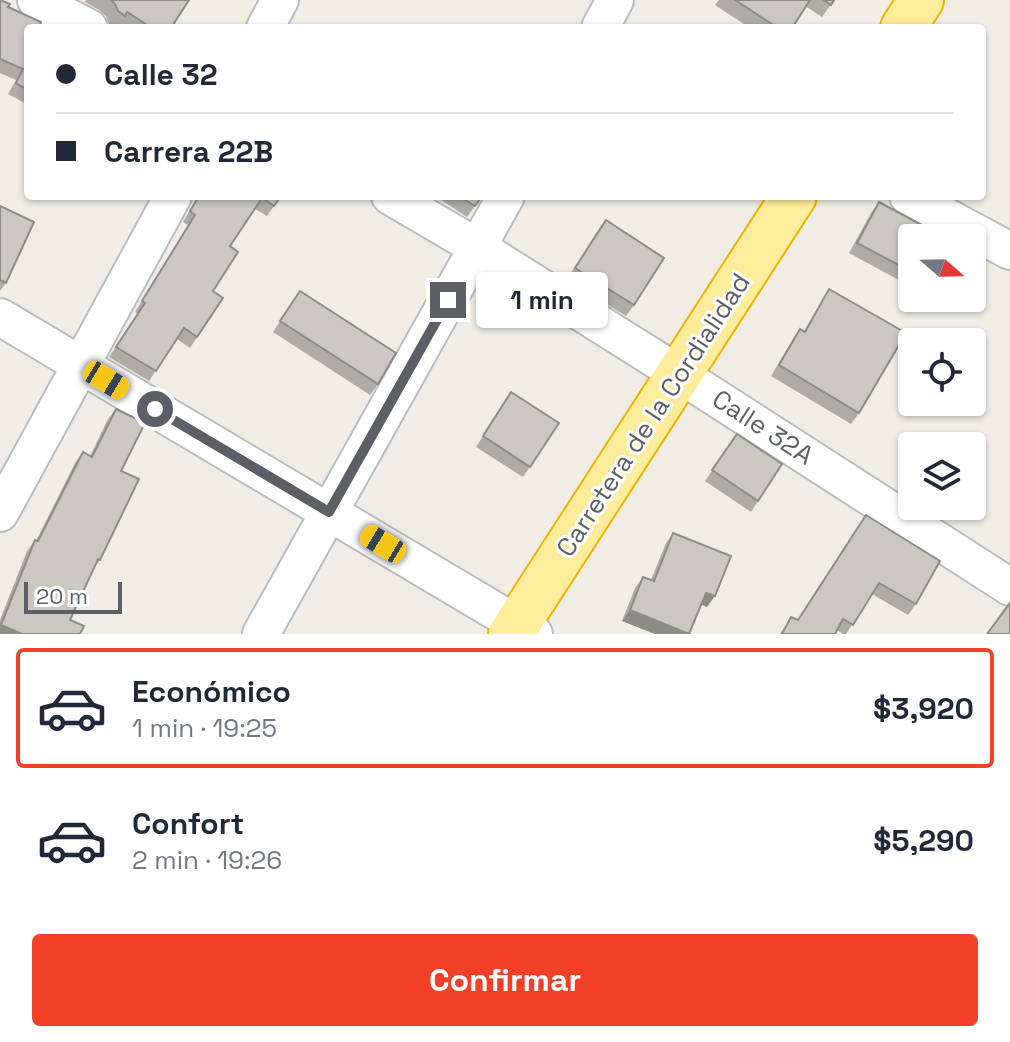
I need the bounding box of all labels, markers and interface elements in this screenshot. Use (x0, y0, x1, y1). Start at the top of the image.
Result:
text: Calle 32 (104, 55, 218, 94)
text: Carrera 22B (104, 132, 273, 171)
north arrow (898, 224, 986, 312)
map controls (898, 224, 986, 520)
street label: Carretera de la Cordialidad (549, 267, 757, 563)
callout: 1 min (476, 272, 608, 328)
route end (430, 282, 466, 318)
text: 1 min (510, 283, 574, 317)
button: locate (898, 328, 986, 416)
car (79, 357, 133, 403)
street label: Calle 32A (706, 382, 820, 472)
route start (137, 391, 173, 427)
button: layers (898, 432, 986, 520)
car (356, 521, 410, 567)
scale bar (24, 578, 122, 614)
text: 20 m (36, 582, 88, 610)
icon: car (36, 672, 108, 744)
text: Económico (132, 672, 291, 711)
text: $3,920 (873, 689, 974, 728)
text: 1 min · 19:25 (132, 711, 277, 745)
icon: car (36, 804, 108, 876)
text: Confort (132, 804, 244, 843)
text: $5,290 (873, 821, 974, 860)
text: 2 min · 19:26 (132, 843, 282, 877)
button: Confirmar (32, 934, 978, 1026)

